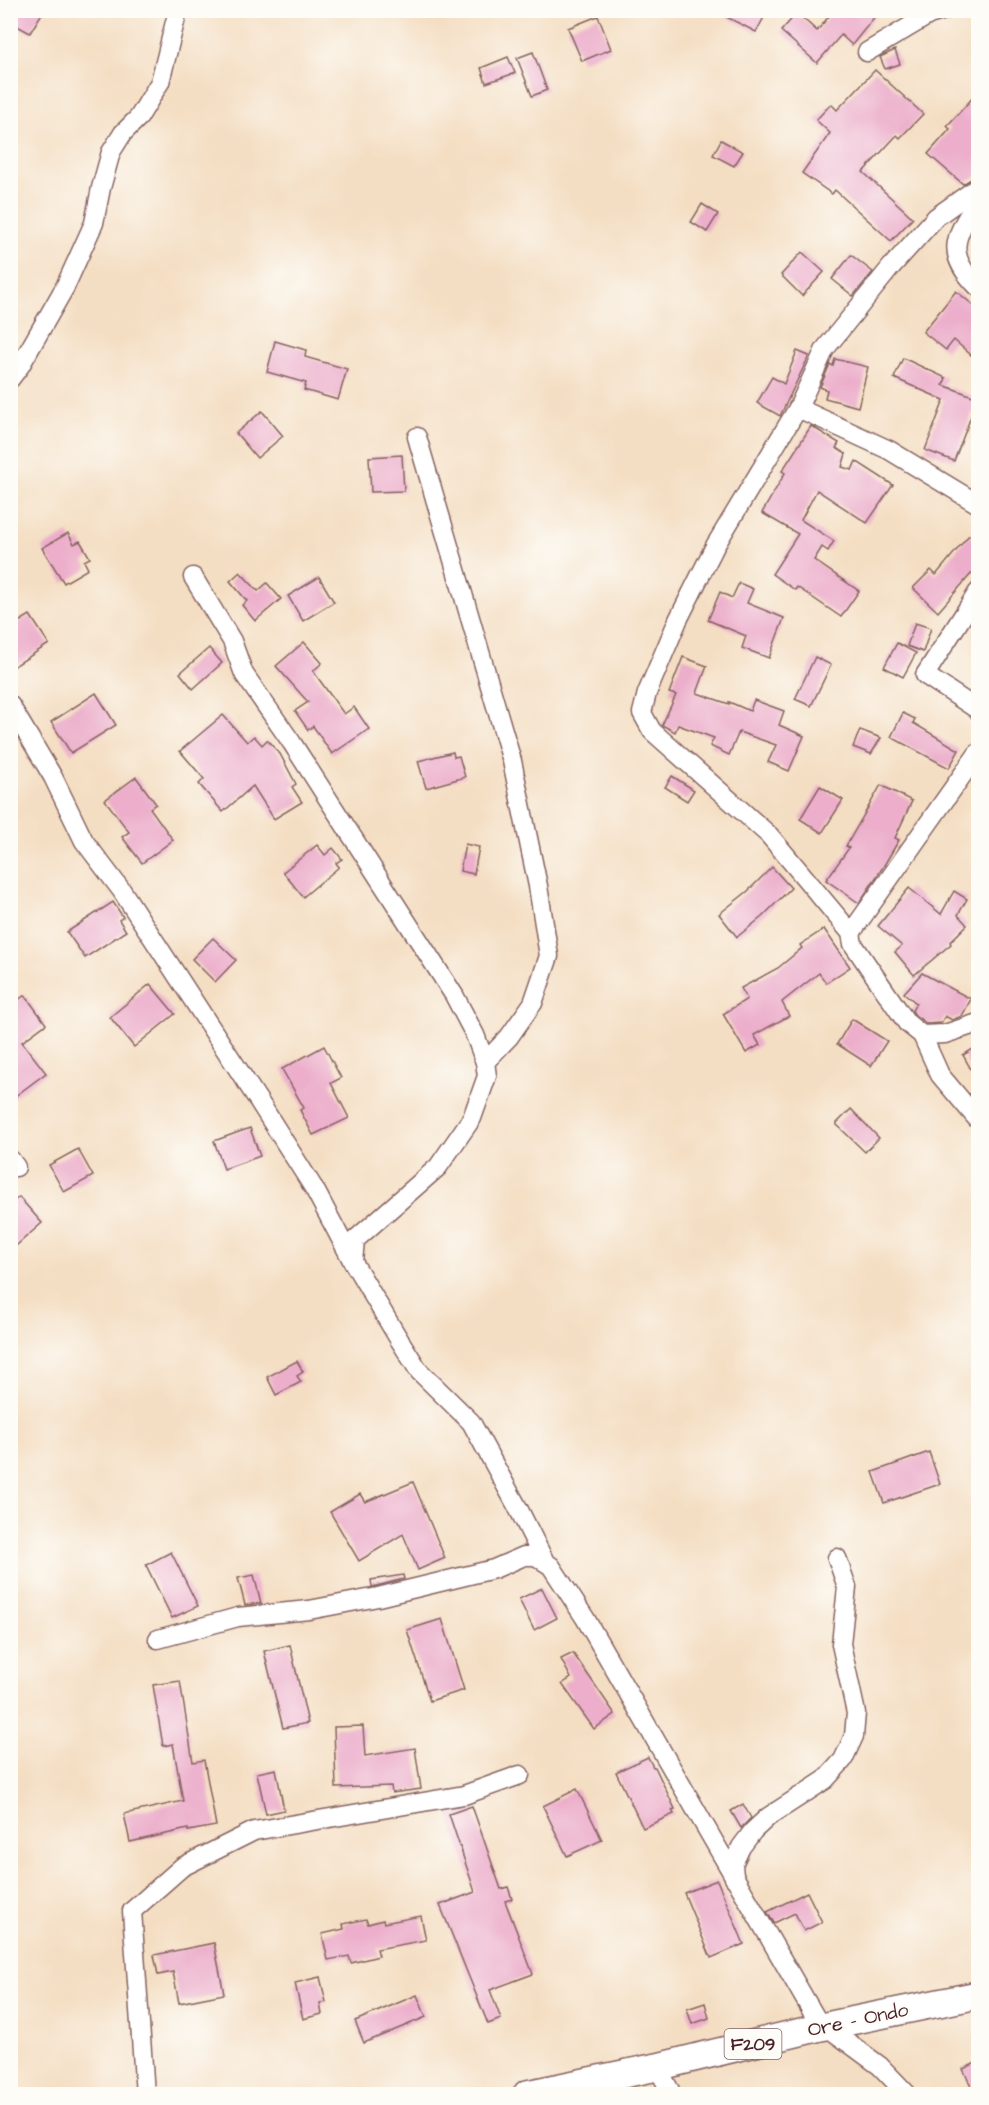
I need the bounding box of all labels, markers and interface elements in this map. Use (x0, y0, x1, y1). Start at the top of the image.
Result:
street label: Ore - Ondo (805, 1996, 911, 2044)
road number: F209 (724, 2029, 782, 2059)

